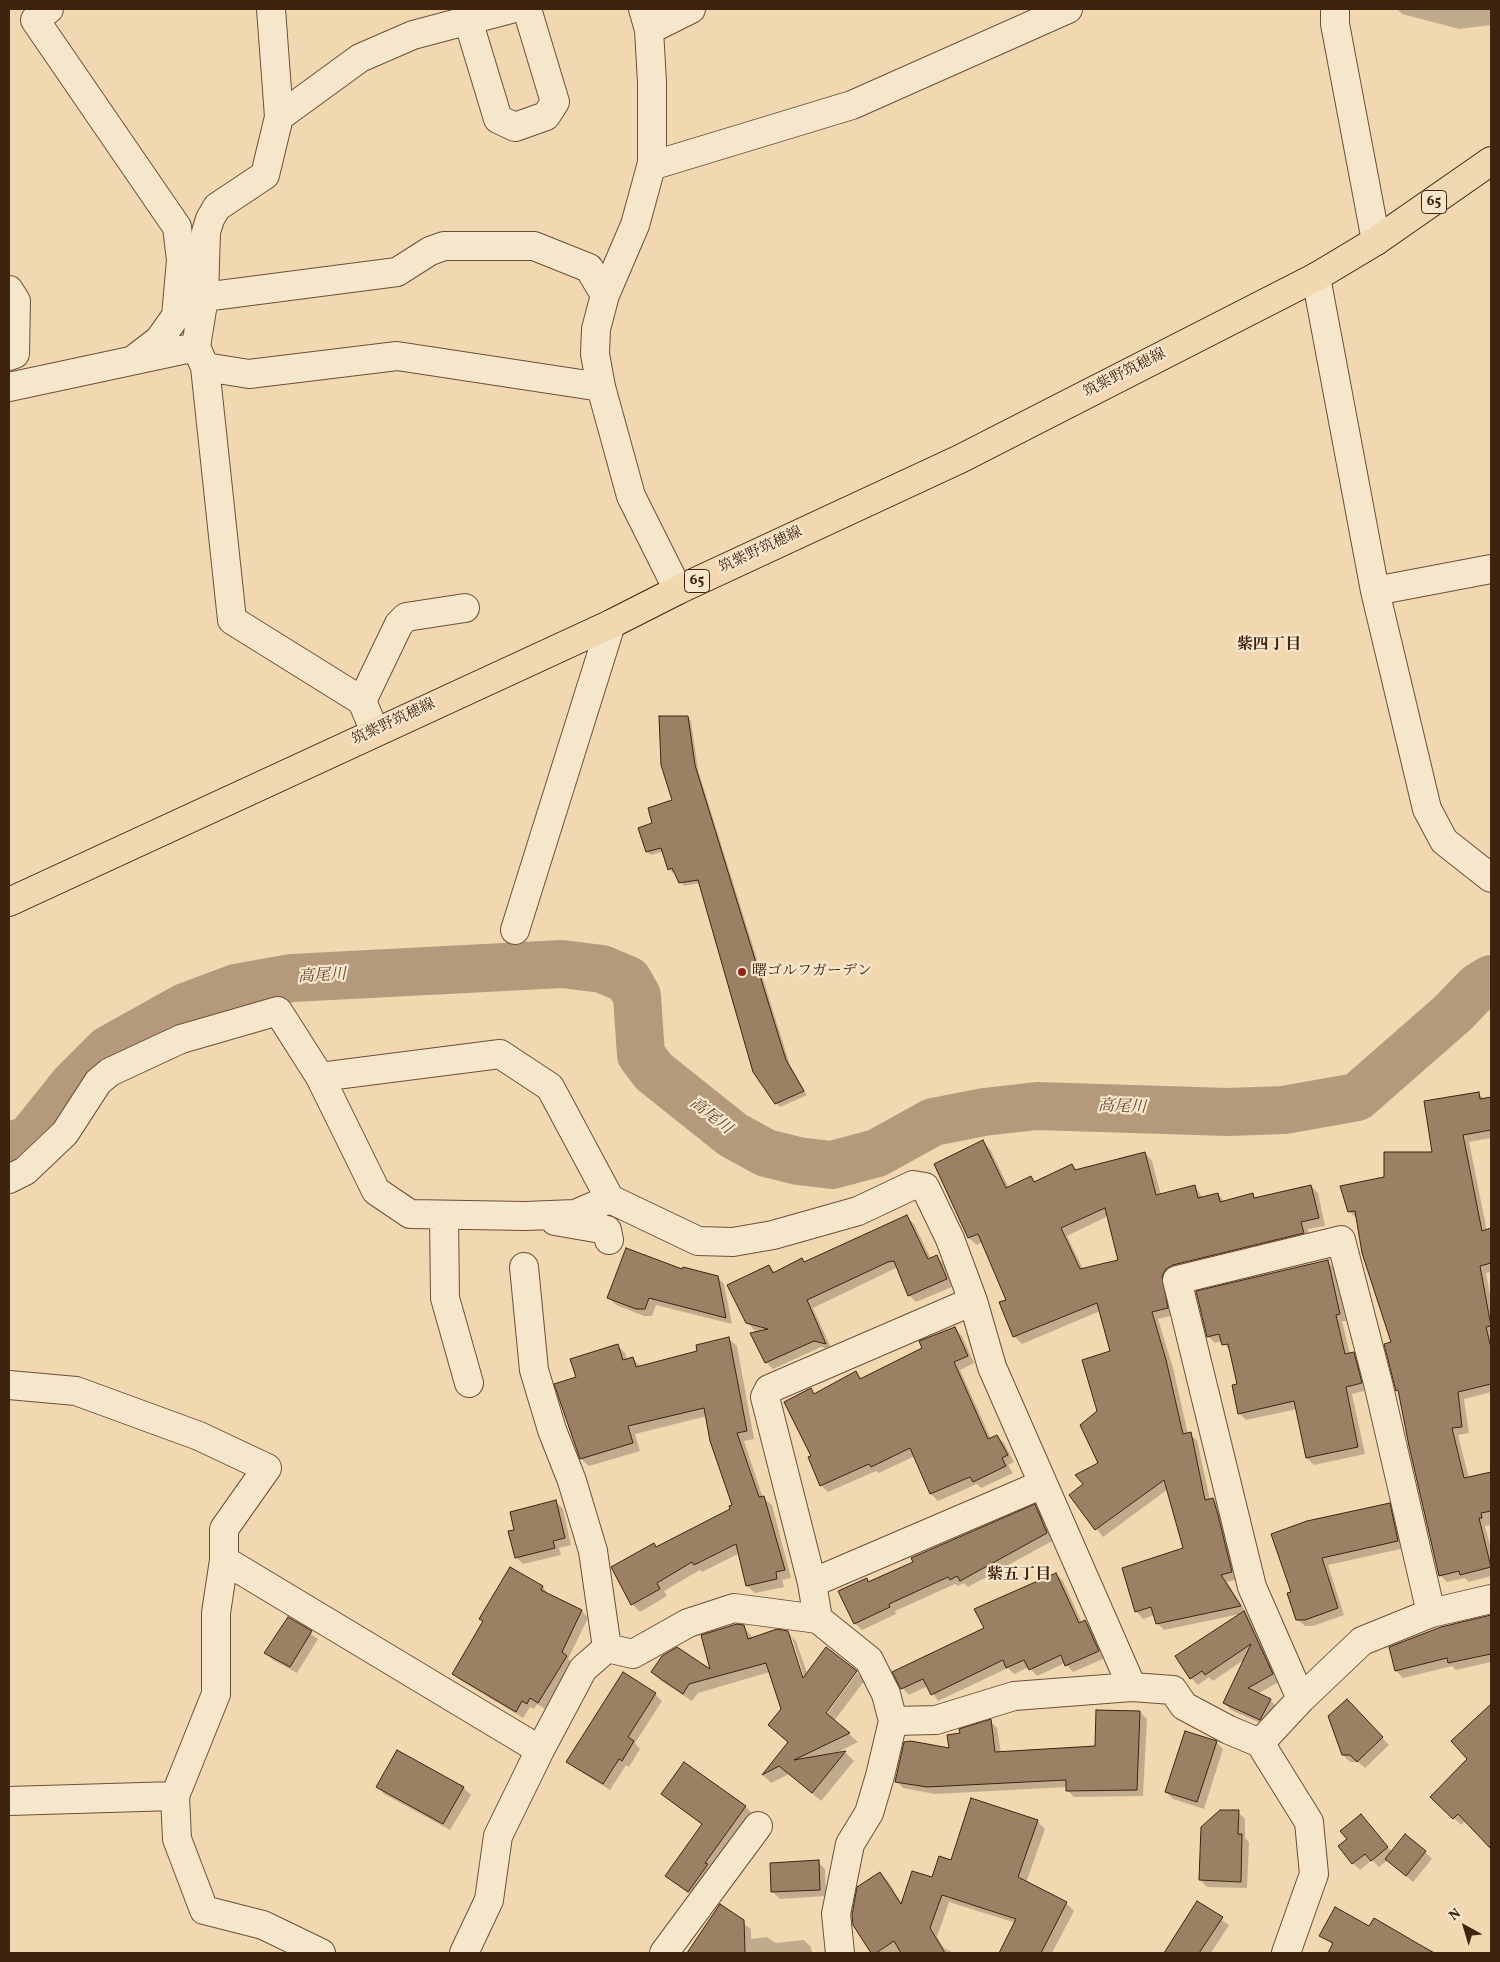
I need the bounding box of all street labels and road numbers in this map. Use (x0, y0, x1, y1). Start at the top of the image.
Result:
road number: 65 (1422, 190, 1446, 213)
street label: 筑紫野筑穂線 (1081, 346, 1169, 402)
street label: 筑紫野筑穂線 (716, 524, 806, 578)
road number: 65 (684, 570, 710, 592)
street label: 筑紫野筑穂線 (349, 696, 439, 750)

